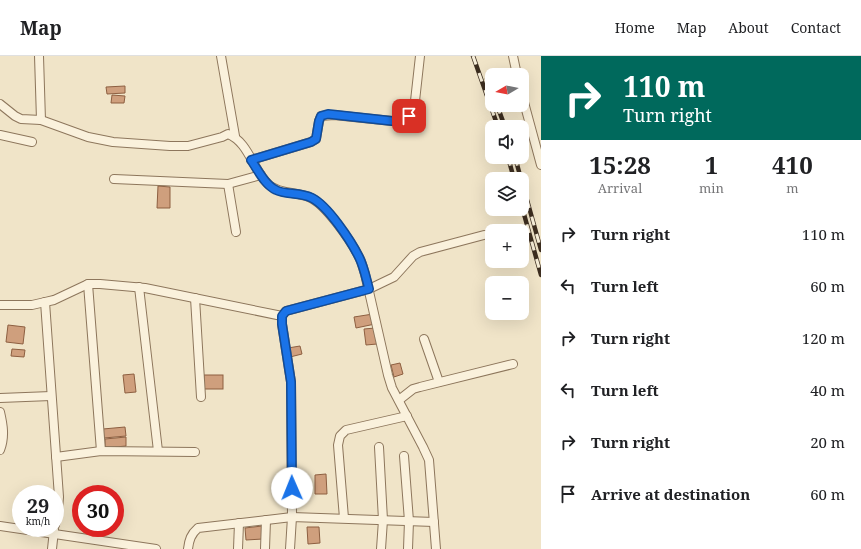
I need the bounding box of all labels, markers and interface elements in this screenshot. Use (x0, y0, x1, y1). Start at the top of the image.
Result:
text: Map (20, 15, 62, 41)
text: Home (615, 18, 655, 37)
text: Map (677, 18, 706, 37)
text: About (728, 18, 769, 37)
text: Contact (791, 18, 841, 37)
text: 110 m (623, 67, 705, 105)
north arrow (485, 68, 529, 112)
map controls (485, 68, 529, 320)
icon: right (557, 72, 609, 124)
pin (392, 99, 426, 133)
text: Turn right (623, 103, 712, 127)
icon: arrive (398, 105, 420, 127)
button: sound (485, 120, 529, 164)
text: 15:28 (589, 148, 651, 181)
text: 1 (705, 148, 718, 181)
text: 410 (772, 148, 813, 181)
button: layers (485, 172, 529, 216)
text: Arrival (598, 179, 642, 197)
text: min (699, 179, 724, 197)
text: m (786, 179, 799, 197)
icon: right (557, 223, 579, 245)
button: + (485, 224, 529, 268)
text: Turn right (591, 224, 670, 244)
text: 110 m (802, 224, 845, 244)
icon: left (557, 275, 579, 297)
button: − (485, 276, 529, 320)
text: Turn left (591, 276, 659, 296)
text: 60 m (810, 276, 845, 296)
icon: right (557, 327, 579, 349)
text: Turn right (591, 328, 670, 348)
text: 120 m (802, 328, 845, 348)
icon: left (557, 379, 579, 401)
text: Turn left (591, 380, 659, 400)
text: 40 m (810, 380, 845, 400)
icon: right (557, 431, 579, 453)
text: Turn right (591, 432, 670, 452)
text: 20 m (810, 432, 845, 452)
position arrow (271, 467, 313, 509)
icon: arrive (557, 483, 579, 505)
text: Arrive at destination (591, 484, 750, 504)
text: 60 m (810, 484, 845, 504)
speed limit sign: 30 (72, 485, 124, 537)
text: 29 (27, 492, 49, 519)
text: km/h (26, 514, 50, 528)

